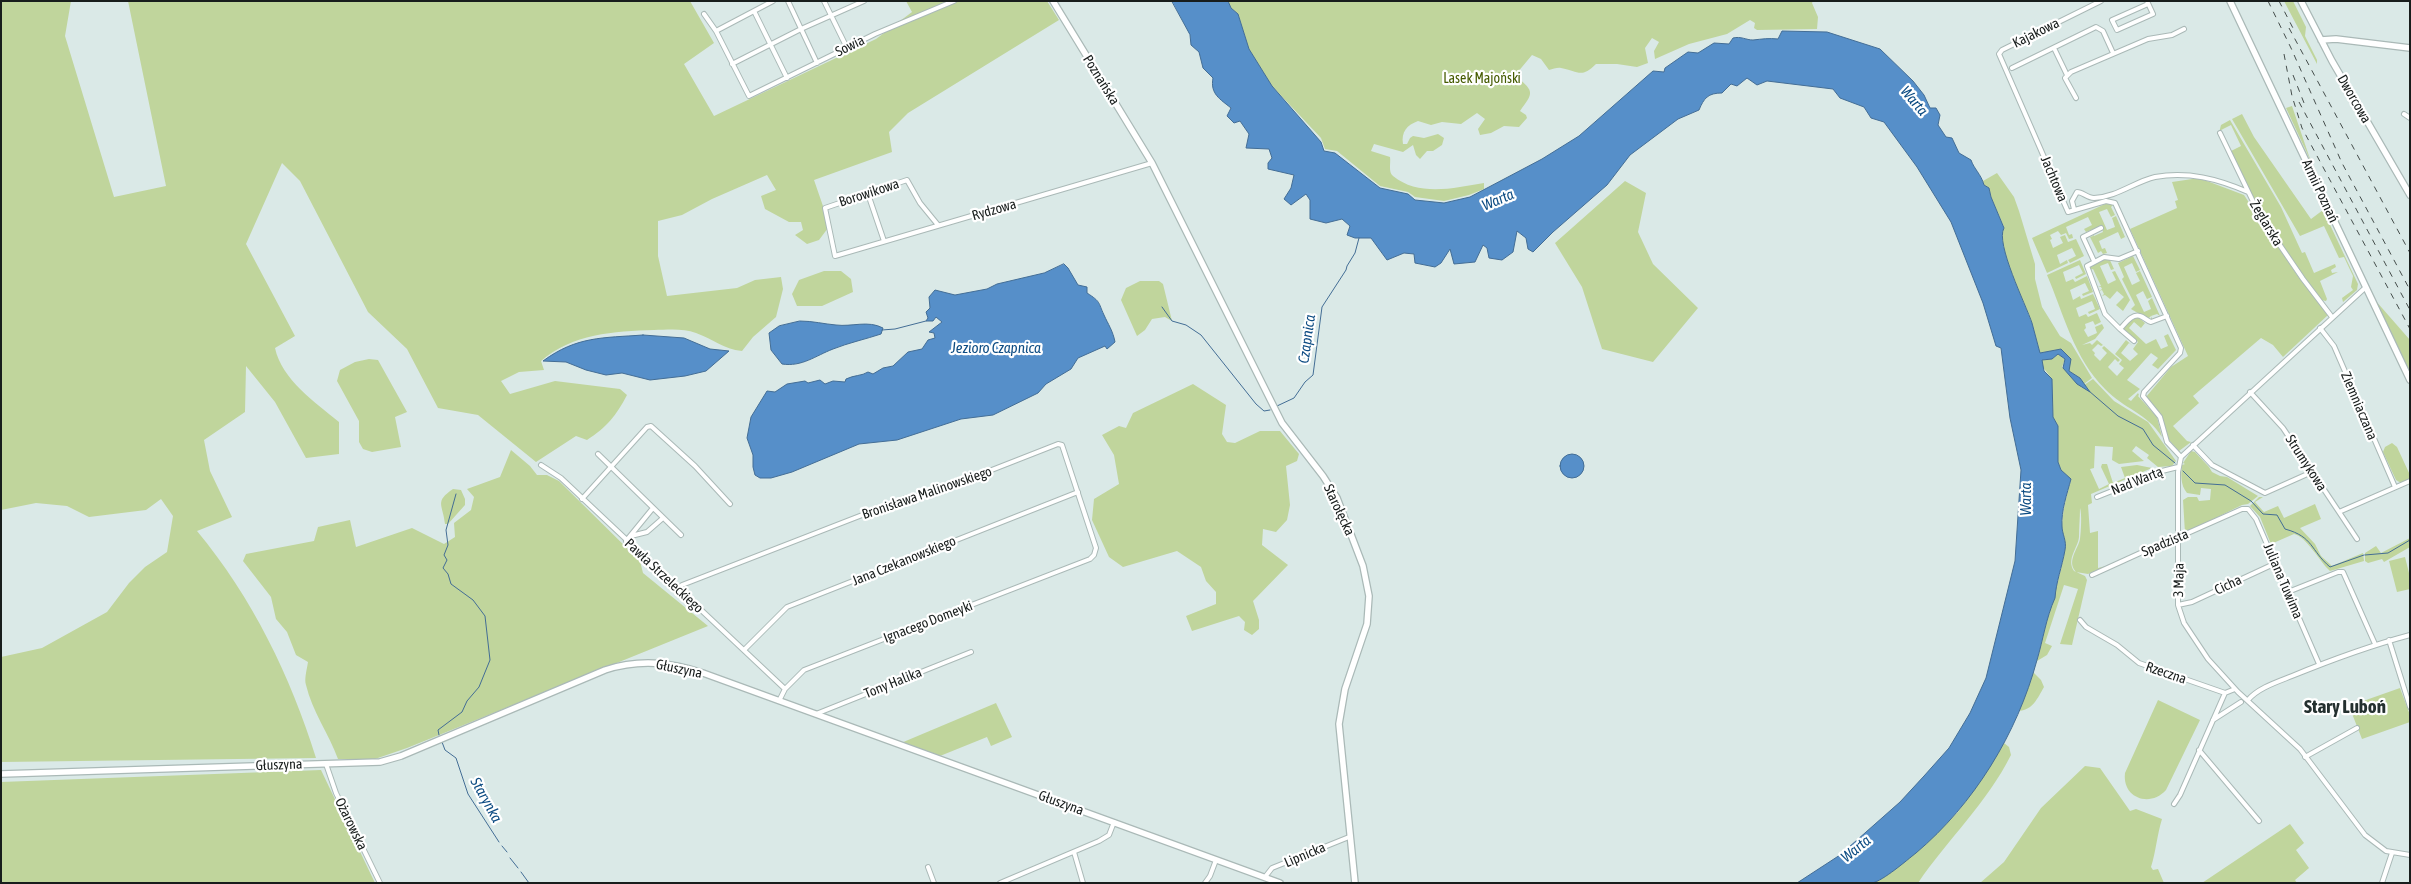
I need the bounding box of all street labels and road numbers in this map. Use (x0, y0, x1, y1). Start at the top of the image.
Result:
street label: Kajakowa (2010, 15, 2062, 51)
street label: Sowia (833, 32, 867, 60)
street label: Poznańska (1079, 52, 1123, 108)
street label: Dworcowa (2333, 72, 2375, 126)
street label: Jachtowa (2037, 154, 2071, 204)
street label: Armii Poznań (2298, 157, 2342, 225)
street label: Borowikowa (837, 175, 901, 211)
street label: Rydzowa (970, 196, 1018, 224)
street label: Żeglarska (2246, 197, 2286, 249)
street label: Ziemniaczana (2337, 369, 2381, 443)
street label: Strumykowa (2282, 432, 2330, 494)
street label: Bronisława Malinowskiego (860, 463, 994, 523)
street label: Nad Wartą (2109, 463, 2165, 499)
street label: Starołęcka (1320, 482, 1358, 538)
street label: Spadzista (2139, 526, 2191, 560)
street label: Jana Czekanowskiego (850, 532, 958, 590)
street label: Pawła Strzeleckiego (621, 535, 707, 617)
street label: Juliana Tuwima (2260, 541, 2306, 621)
street label: 3 Maja (2170, 563, 2188, 597)
street label: Cicha (2212, 571, 2244, 599)
street label: Ignacego Domeyki (881, 597, 975, 647)
street label: Głuszyna (654, 656, 704, 682)
street label: Rzeczna (2144, 658, 2188, 688)
street label: Tony Halika (862, 664, 924, 702)
street label: Głuszyna (255, 756, 303, 774)
street label: Głuszyna (1036, 787, 1086, 819)
street label: Ożarowska (331, 795, 371, 853)
street label: Lipnicka (1282, 839, 1328, 871)

